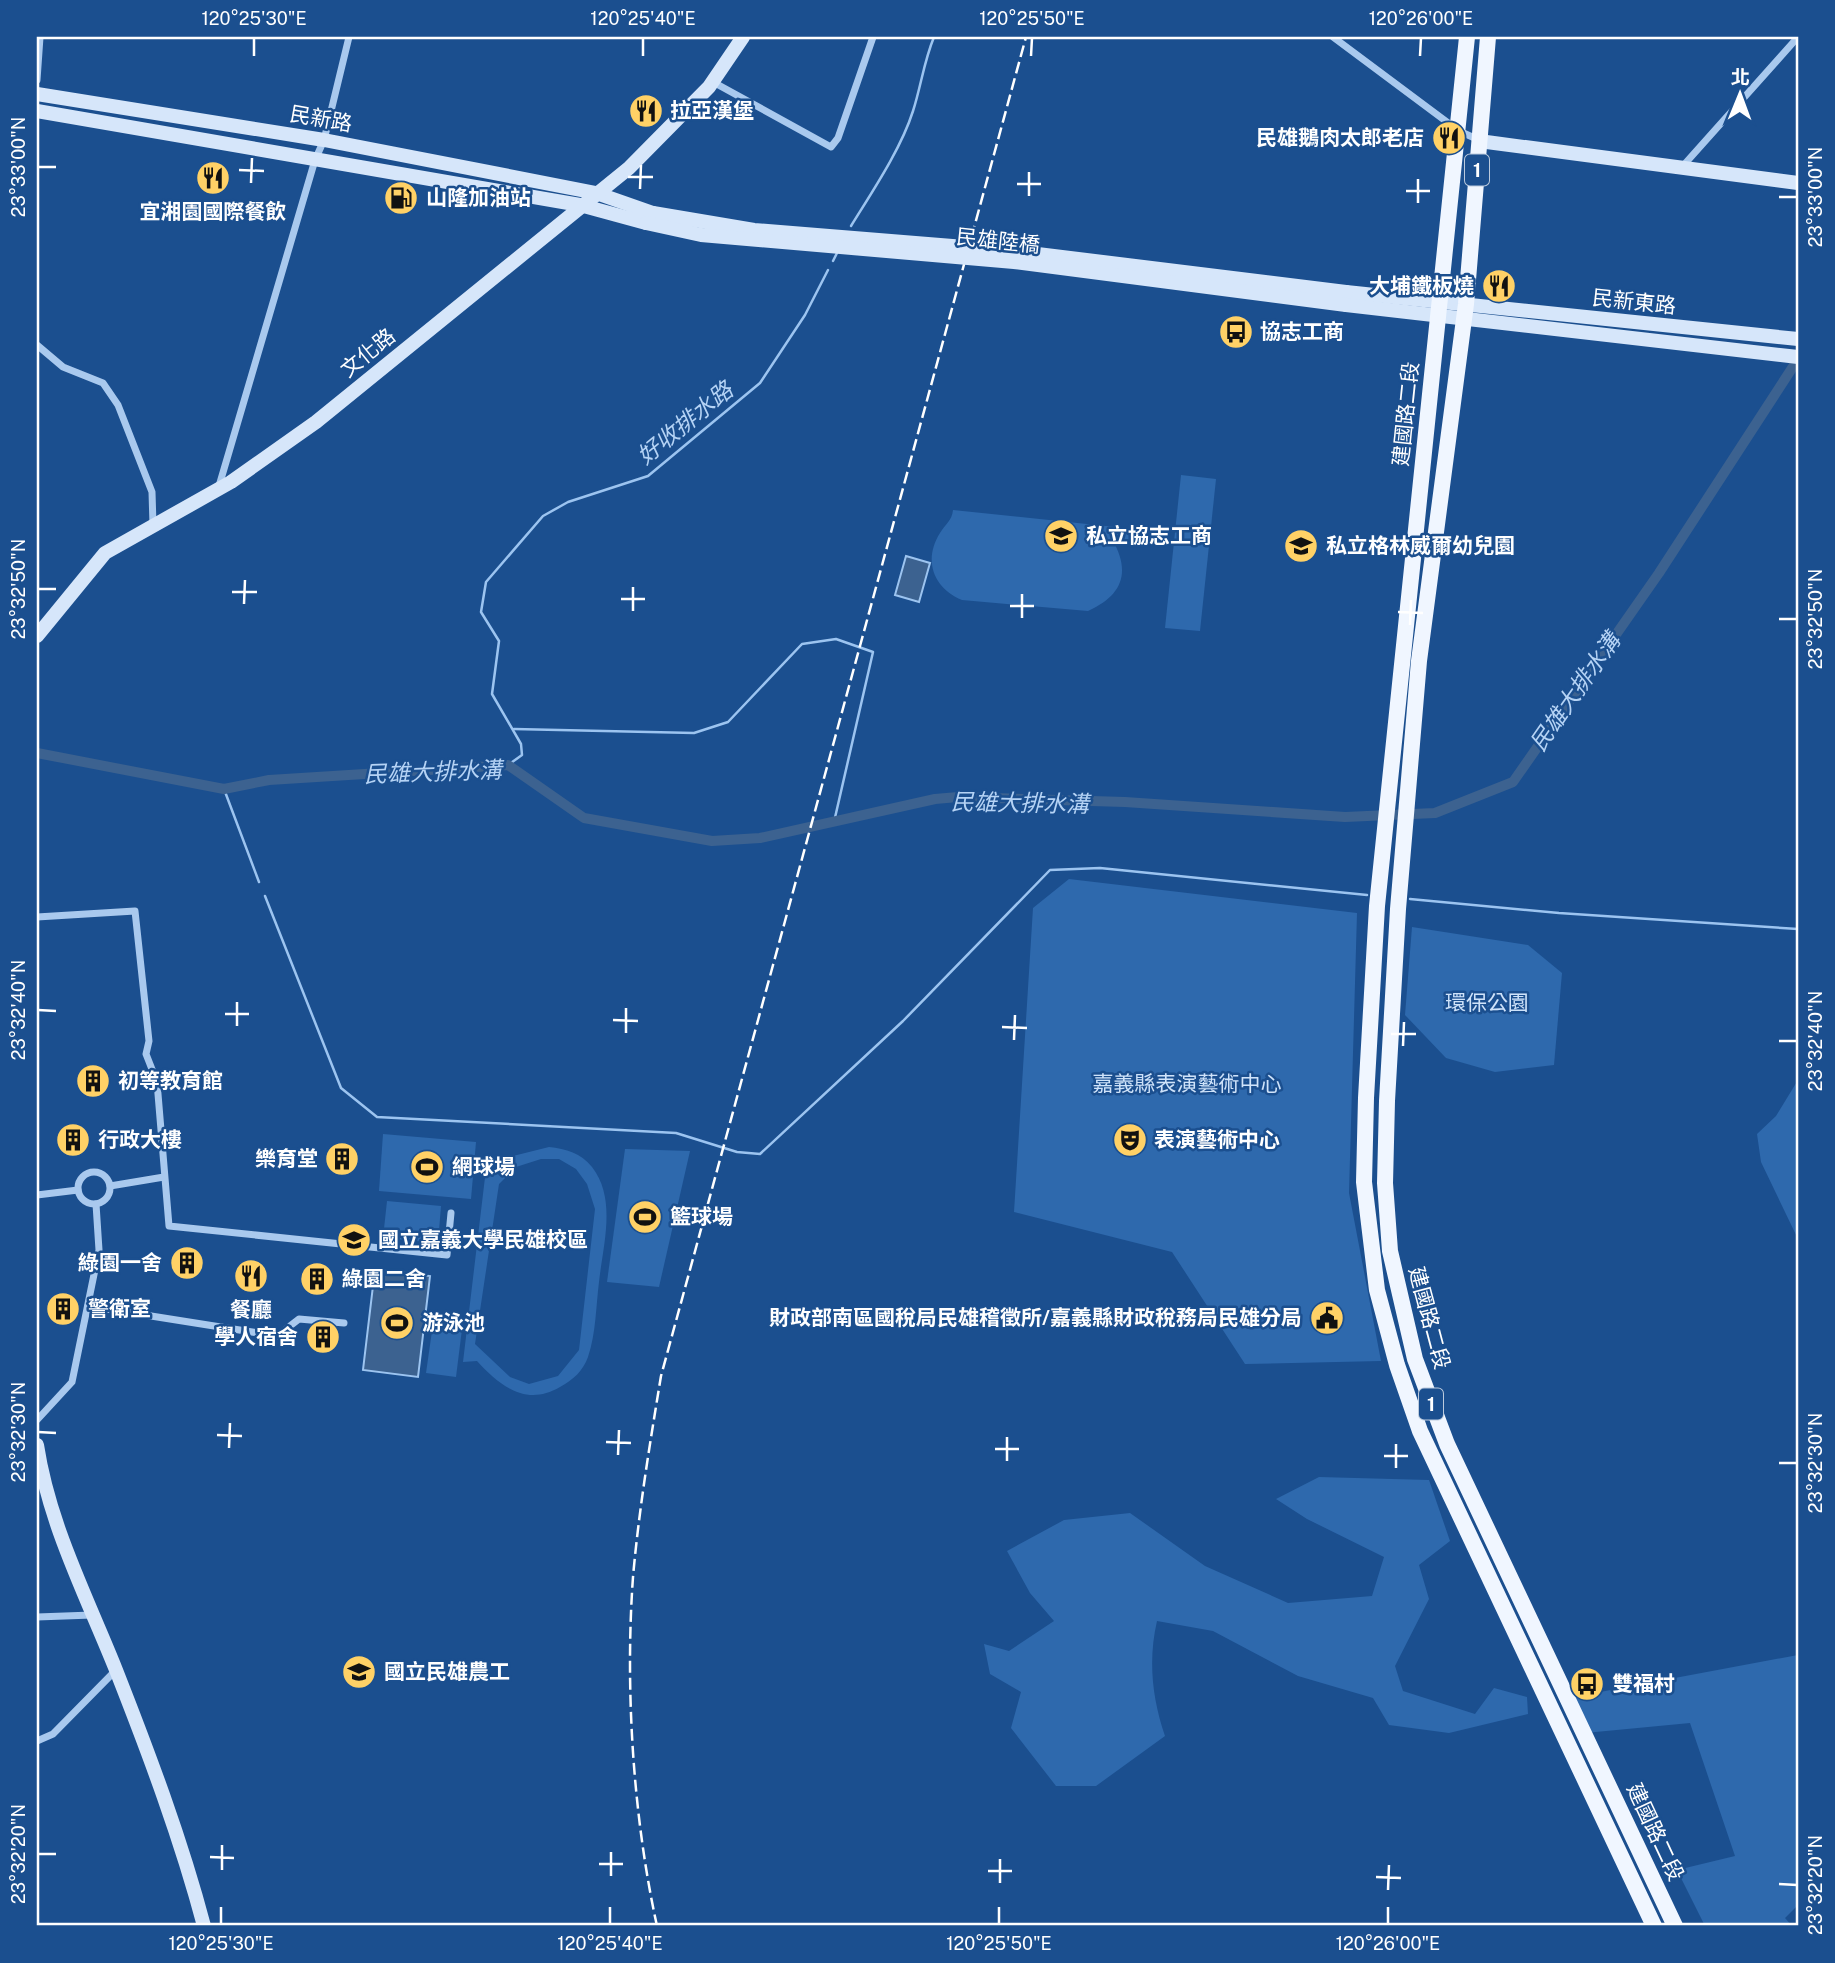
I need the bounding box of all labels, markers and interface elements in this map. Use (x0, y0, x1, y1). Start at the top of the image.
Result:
text: 120°25'30"E (201, 8, 307, 29)
text: 120°25'40"E (590, 8, 696, 29)
text: 120°25'50"E (979, 8, 1085, 29)
text: 120°26'00"E (1369, 8, 1473, 29)
north arrow (1706, 60, 1776, 130)
text: 北 (1731, 66, 1750, 88)
restaurant icon: 拉亞漢堡 (627, 92, 665, 130)
place label: 拉亞漢堡 (670, 98, 754, 123)
street label: 民新路 (288, 101, 354, 136)
text: 23°33'00"N (8, 117, 29, 217)
restaurant icon: 民雄鵝肉太郎老店 (1430, 119, 1468, 157)
place label: 民雄鵝肉太郎老店 (1256, 125, 1424, 150)
text: 23°33'00"N (1805, 147, 1826, 247)
road number: 1 (1465, 154, 1489, 186)
restaurant icon: 宜湘園國際餐飲 (194, 159, 232, 197)
fuel station icon: 山隆加油站 (382, 179, 420, 217)
place label: 山隆加油站 (426, 185, 531, 210)
place label: 宜湘園國際餐飲 (140, 199, 287, 224)
street label: 民雄陸橋 (955, 224, 1041, 257)
restaurant icon: 大埔鐵板燒 (1480, 267, 1518, 305)
place label: 大埔鐵板燒 (1369, 273, 1474, 298)
street label: 民新東路 (1591, 285, 1677, 318)
bus stop icon: 協志工商 (1217, 313, 1255, 351)
place label: 協志工商 (1260, 319, 1344, 344)
street label: 文化路 (335, 323, 400, 382)
street label: 建國路二段 (1388, 360, 1423, 467)
water label: 好收排水路 (632, 375, 739, 469)
school or university icon: 私立協志工商 (1042, 517, 1080, 555)
place label: 私立協志工商 (1086, 523, 1212, 548)
school or university icon: 私立格林威爾幼兒園 (1282, 527, 1320, 565)
place label: 私立格林威爾幼兒園 (1326, 533, 1515, 558)
text: 23°32'50"N (8, 539, 29, 639)
text: 23°32'50"N (1805, 569, 1826, 669)
water label: 民雄大排水溝 (1524, 625, 1627, 756)
water label: 民雄大排水溝 (364, 755, 505, 787)
water label: 民雄大排水溝 (951, 788, 1092, 817)
text: 23°32'40"N (8, 960, 29, 1060)
park label: 環保公園 (1445, 990, 1529, 1015)
text: 23°32'40"N (1805, 991, 1826, 1091)
building icon: 初等教育館 (74, 1062, 112, 1100)
place label: 初等教育館 (118, 1068, 223, 1093)
park label: 嘉義縣表演藝術中心 (1093, 1071, 1282, 1096)
building icon: 行政大樓 (54, 1121, 92, 1159)
theatre icon: 表演藝術中心 (1111, 1121, 1149, 1159)
place label: 行政大樓 (98, 1127, 182, 1152)
place label: 表演藝術中心 (1154, 1127, 1280, 1152)
building icon: 樂育堂 (323, 1140, 361, 1178)
place label: 樂育堂 (255, 1146, 318, 1171)
sports icon: 網球場 (408, 1148, 446, 1186)
place label: 網球場 (452, 1154, 515, 1179)
sports icon: 籃球場 (626, 1198, 664, 1236)
place label: 籃球場 (670, 1204, 733, 1229)
school or university icon: 國立嘉義大學民雄校區 (335, 1221, 373, 1259)
place label: 國立嘉義大學民雄校區 (378, 1227, 588, 1252)
building icon: 綠園一舍 (168, 1244, 206, 1282)
place label: 綠園一舍 (78, 1250, 162, 1275)
restaurant icon: 餐廳 (232, 1257, 270, 1295)
building icon: 綠園二舍 (298, 1260, 336, 1298)
street label: 建國路二段 (1404, 1264, 1455, 1372)
place label: 綠園二舍 (342, 1266, 426, 1291)
building icon: 警衛室 (44, 1290, 82, 1328)
place label: 警衛室 (88, 1296, 151, 1321)
place label: 餐廳 (230, 1297, 272, 1322)
public building icon: 財政部南區國稅局民雄稽徵所/嘉義縣財政稅務局民雄分局 (1308, 1299, 1346, 1337)
sports icon: 游泳池 (378, 1304, 416, 1342)
place label: 財政部南區國稅局民雄稽徵所/嘉義縣財政稅務局民雄分局 (769, 1305, 1302, 1330)
place label: 游泳池 (422, 1310, 485, 1335)
building icon: 學人宿舍 (304, 1318, 342, 1356)
place label: 學人宿舍 (214, 1324, 298, 1349)
text: 23°32'30"N (8, 1382, 29, 1482)
road number: 1 (1419, 1388, 1443, 1420)
text: 23°32'30"N (1805, 1413, 1826, 1513)
school or university icon: 國立民雄農工 (340, 1653, 378, 1691)
place label: 國立民雄農工 (384, 1659, 510, 1684)
bus stop icon: 雙福村 (1568, 1665, 1606, 1703)
place label: 雙福村 (1612, 1671, 1675, 1696)
street label: 建國路二段 (1622, 1779, 1689, 1885)
text: 23°32'20"N (8, 1804, 29, 1904)
text: 23°32'20"N (1805, 1835, 1826, 1935)
text: 120°25'30"E (168, 1933, 274, 1954)
text: 120°25'40"E (557, 1933, 663, 1954)
text: 120°25'50"E (946, 1933, 1052, 1954)
text: 120°26'00"E (1336, 1933, 1440, 1954)

